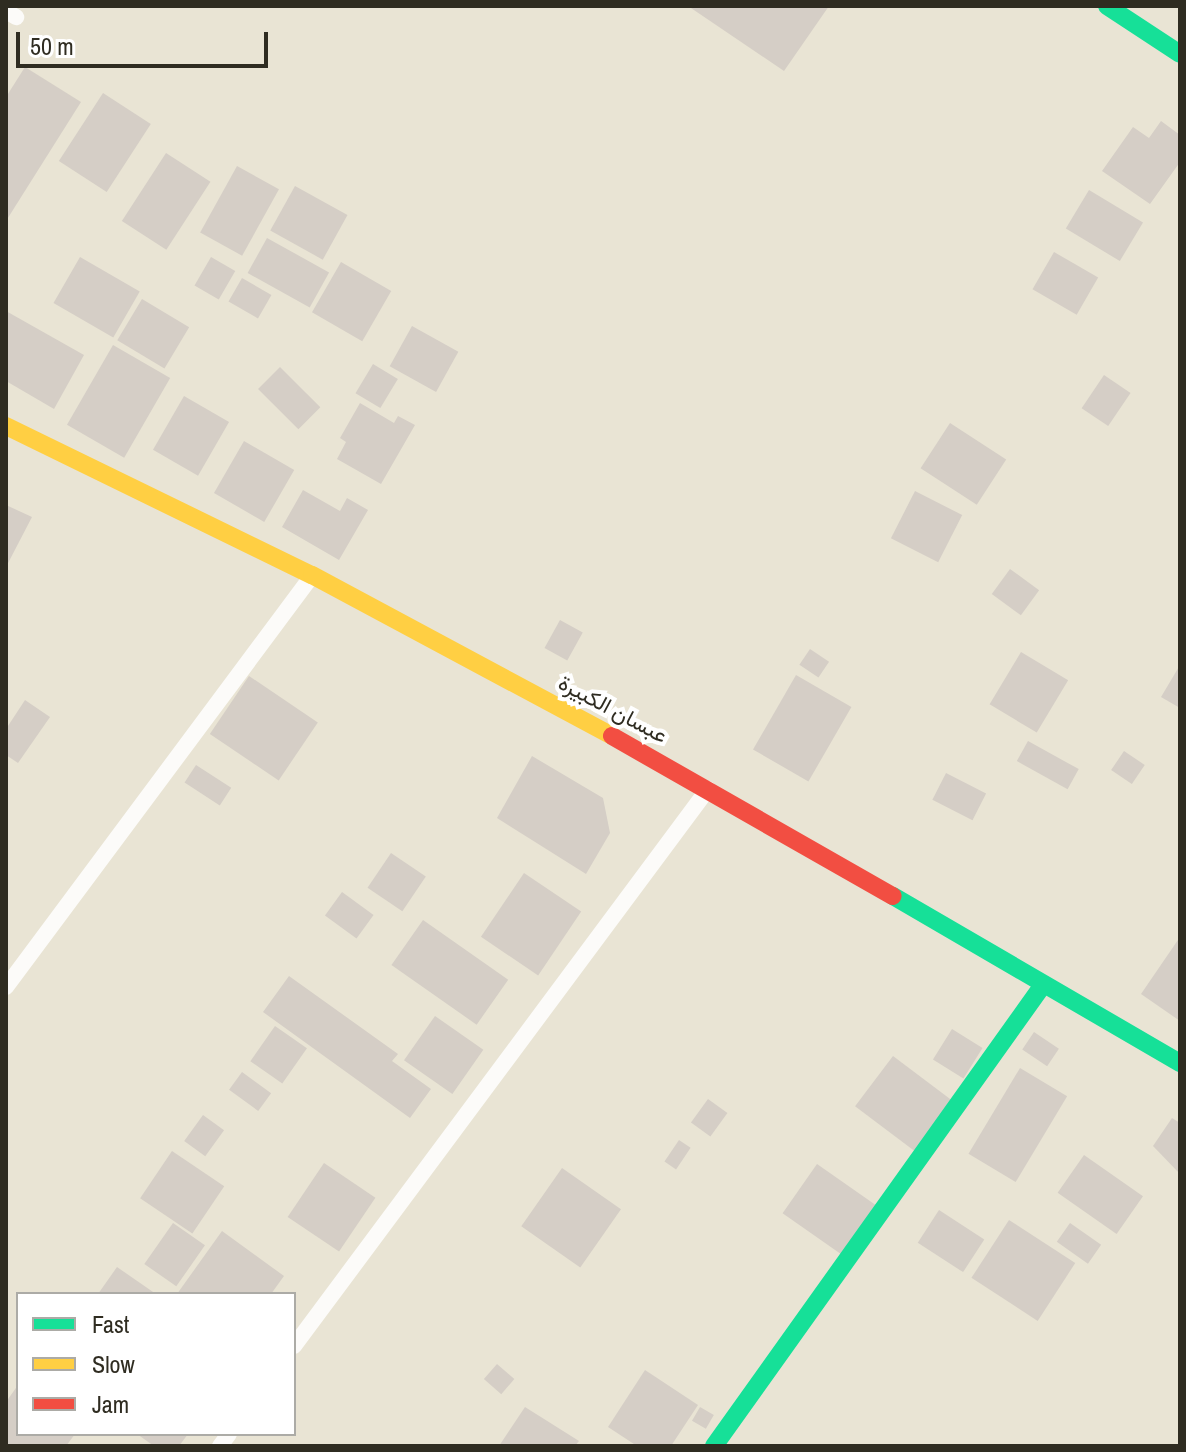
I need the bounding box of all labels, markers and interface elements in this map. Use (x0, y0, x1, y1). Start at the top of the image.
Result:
scale bar (20, 16, 272, 66)
text: 50 m (30, 30, 74, 62)
street label: عبسان الكبيرة (554, 669, 672, 749)
legend (16, 1292, 296, 1436)
text: Fast (92, 1308, 129, 1340)
text: Slow (92, 1348, 135, 1380)
text: Jam (92, 1388, 129, 1420)

